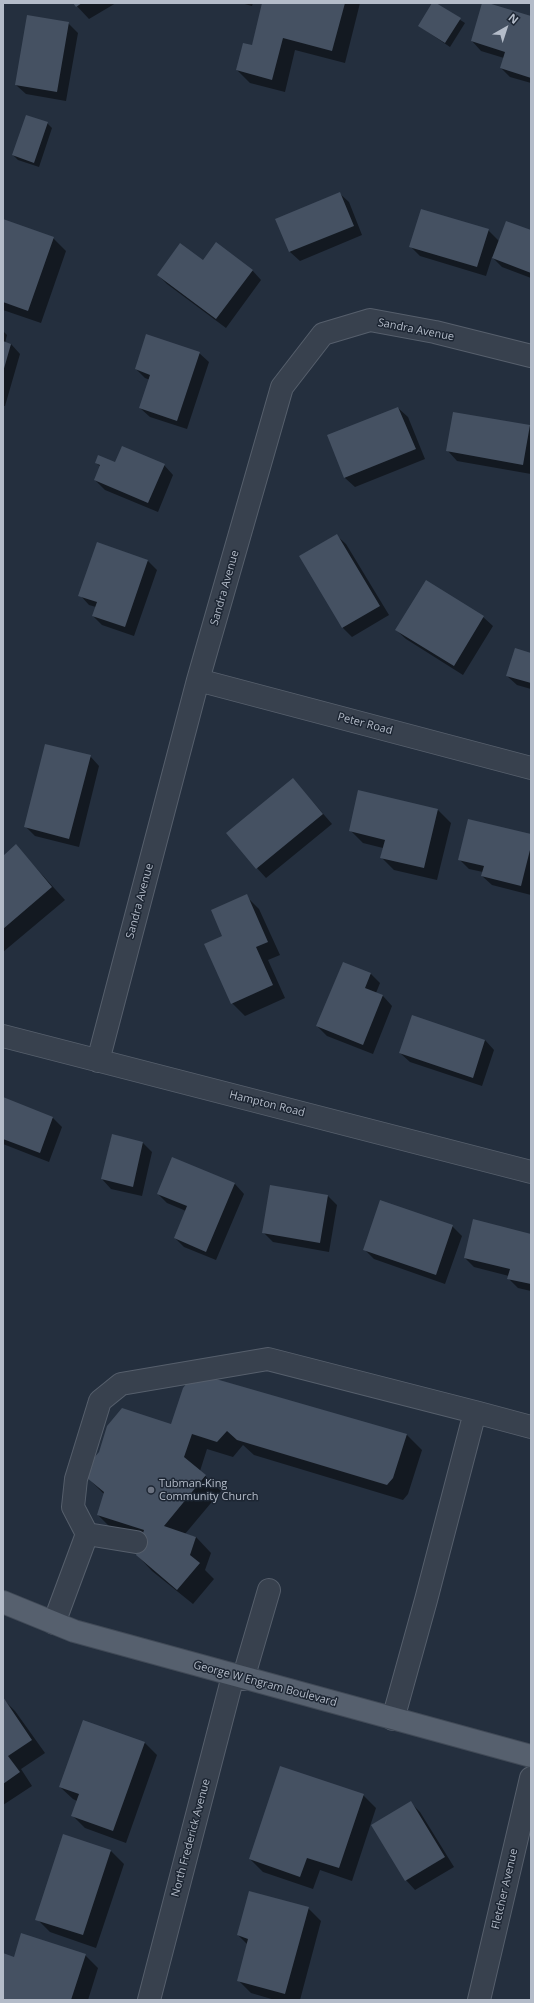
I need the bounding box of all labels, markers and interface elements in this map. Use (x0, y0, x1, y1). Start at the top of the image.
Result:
north arrow (486, 8, 526, 48)
text: N (506, 10, 522, 27)
street label: Sandra Avenue (377, 316, 455, 344)
street label: Sandra Avenue (208, 549, 242, 627)
street label: Peter Road (336, 710, 394, 738)
street label: Sandra Avenue (124, 862, 156, 940)
street label: Hampton Road (228, 1088, 306, 1120)
place label: Tubman-King Community Church (159, 1477, 258, 1503)
marker: Tubman-King Community Church (146, 1485, 156, 1495)
street label: George W Engram Boulevard (192, 1658, 338, 1710)
street label: North Frederick Avenue (169, 1778, 213, 1898)
street label: Fletcher Avenue (489, 1847, 521, 1931)

